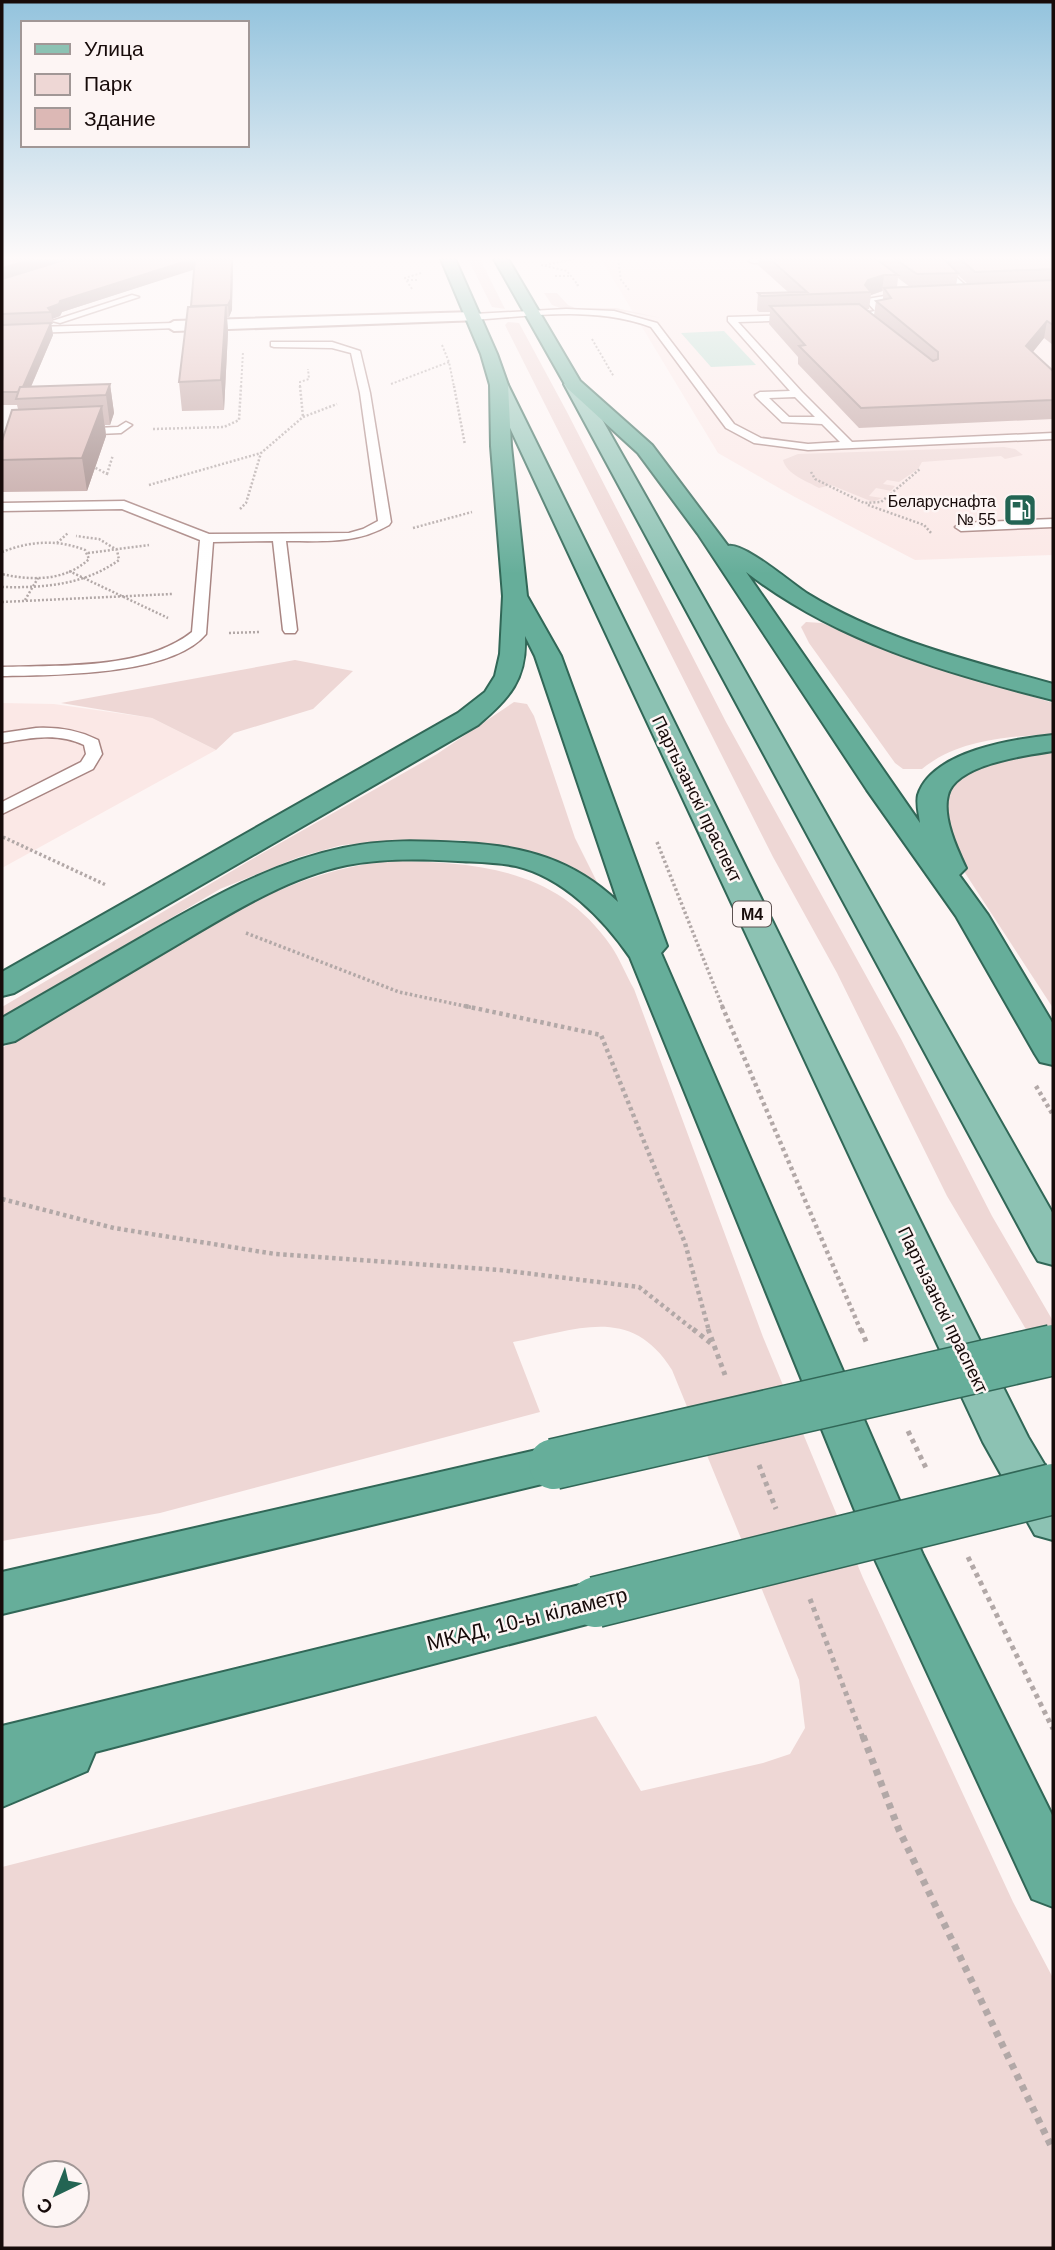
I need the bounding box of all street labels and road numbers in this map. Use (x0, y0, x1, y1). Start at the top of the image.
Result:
street label: Партызанскі праспект (648, 713, 746, 885)
road number: М4 (733, 902, 771, 926)
street label: Партызанскі праспект (894, 1224, 992, 1396)
street label: МКАД, 10-ы кіламетр (424, 1582, 630, 1655)

